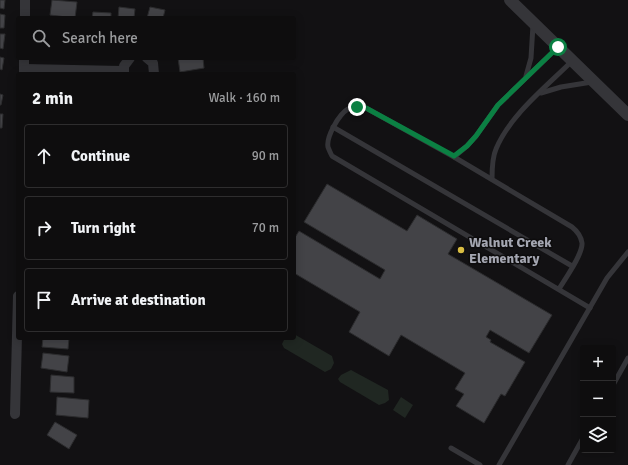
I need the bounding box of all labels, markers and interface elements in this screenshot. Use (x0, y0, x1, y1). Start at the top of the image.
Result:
search box (16, 16, 296, 60)
icon: search (30, 27, 52, 49)
text: Search here (62, 29, 138, 47)
route start (549, 38, 567, 56)
text: 2 min (32, 88, 73, 109)
text: Walk · 160 m (209, 90, 280, 106)
route end (348, 98, 366, 116)
icon: ahead (33, 145, 55, 167)
text: Continue (71, 147, 130, 165)
text: 90 m (252, 148, 279, 164)
icon: right (33, 217, 55, 239)
text: Turn right (71, 219, 136, 237)
text: 70 m (252, 220, 279, 236)
place label: Walnut Creek Elementary (469, 234, 552, 267)
marker: Walnut Creek Elementary (456, 245, 466, 255)
icon: arrive (33, 289, 55, 311)
text: Arrive at destination (71, 291, 206, 309)
map controls (580, 345, 616, 453)
button: + (580, 345, 616, 381)
button: − (580, 381, 616, 417)
button: layers (580, 417, 616, 453)

